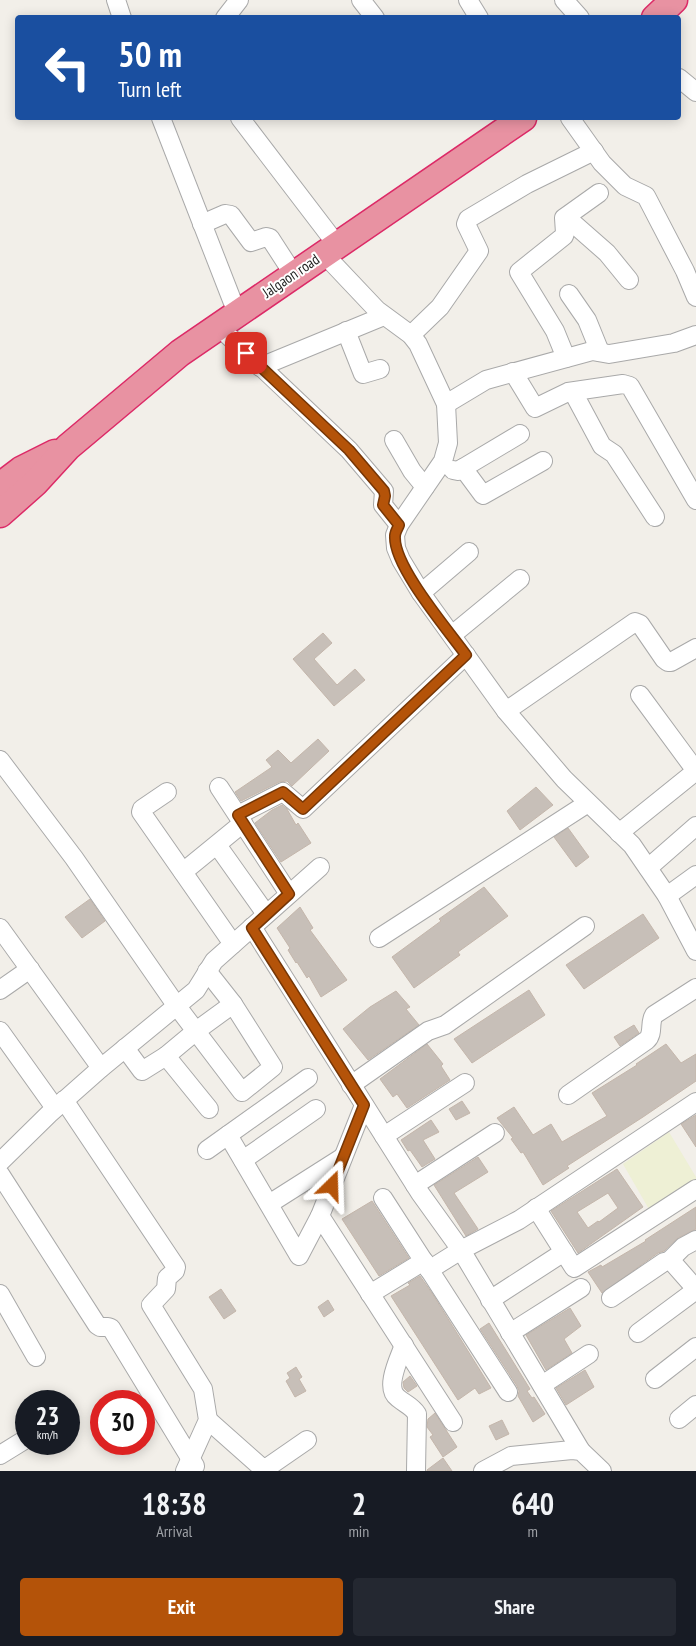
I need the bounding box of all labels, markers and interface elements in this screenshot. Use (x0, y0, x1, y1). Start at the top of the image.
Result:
text: 50 m (118, 31, 182, 77)
icon: left (35, 35, 100, 100)
text: Turn left (118, 75, 182, 103)
street label: Jalgaon road (258, 250, 323, 302)
pin (225, 332, 267, 374)
icon: arrive (232, 339, 260, 367)
position arrow (305, 1159, 357, 1211)
speed limit sign: 30 (90, 1390, 155, 1455)
text: 23 (36, 1400, 59, 1432)
text: km/h (37, 1427, 58, 1442)
text: 18:38 (142, 1484, 207, 1523)
text: 2 (352, 1484, 366, 1523)
text: 640 (511, 1484, 554, 1523)
text: Arrival (156, 1521, 192, 1541)
text: min (348, 1521, 369, 1541)
text: m (527, 1521, 538, 1541)
button: Exit (20, 1578, 343, 1636)
button: Share (353, 1578, 676, 1636)

